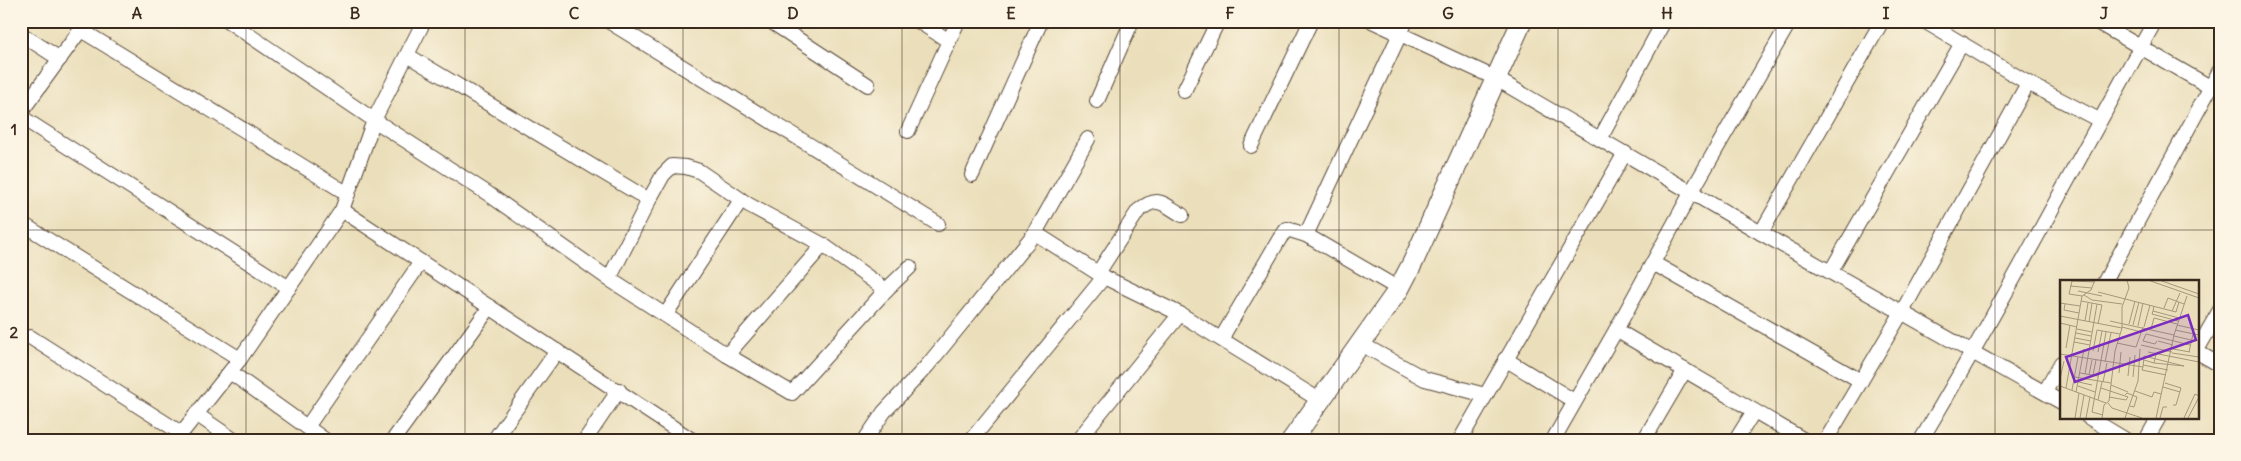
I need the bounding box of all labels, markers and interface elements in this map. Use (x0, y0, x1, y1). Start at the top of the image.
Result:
text: A (132, 3, 142, 23)
text: B (350, 3, 361, 23)
text: C (569, 3, 580, 23)
text: D (787, 3, 799, 23)
text: E (1006, 3, 1016, 23)
text: F (1225, 3, 1235, 23)
text: G (1442, 3, 1454, 23)
text: H (1661, 3, 1673, 23)
text: I (1883, 3, 1890, 23)
text: J (2100, 3, 2109, 23)
text: 1 (11, 119, 17, 139)
inset map (2060, 280, 2198, 418)
text: 2 (10, 322, 19, 342)

